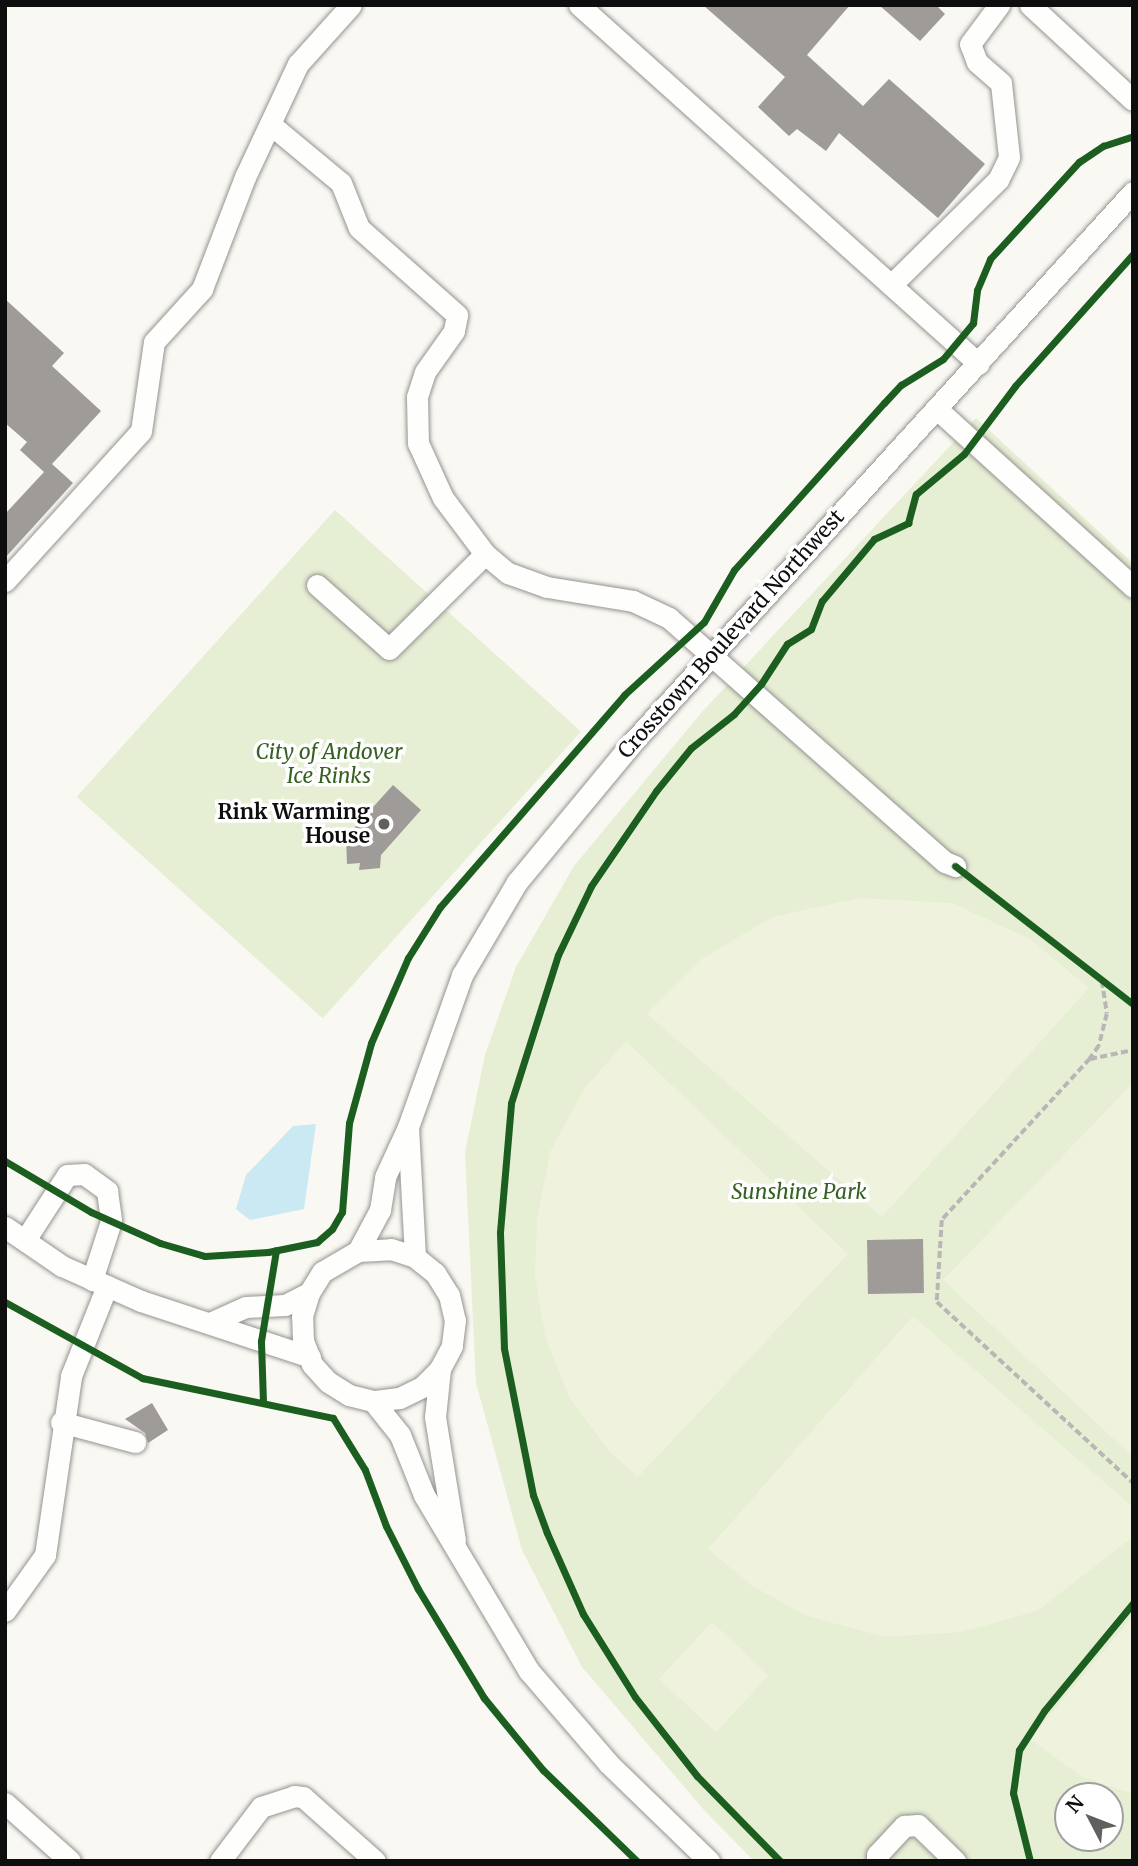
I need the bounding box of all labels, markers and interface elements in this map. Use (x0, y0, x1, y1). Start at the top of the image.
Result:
street label: Crosstown Boulevard Northwest (613, 505, 849, 763)
park label: City of Andover Ice Rinks (256, 739, 402, 789)
place label: Rink Warming House (217, 799, 370, 849)
marker: Rink Warming House (376, 816, 392, 832)
park label: Sunshine Park (731, 1179, 867, 1205)
north arrow (1054, 1782, 1124, 1852)
text: N (1061, 1791, 1089, 1818)

